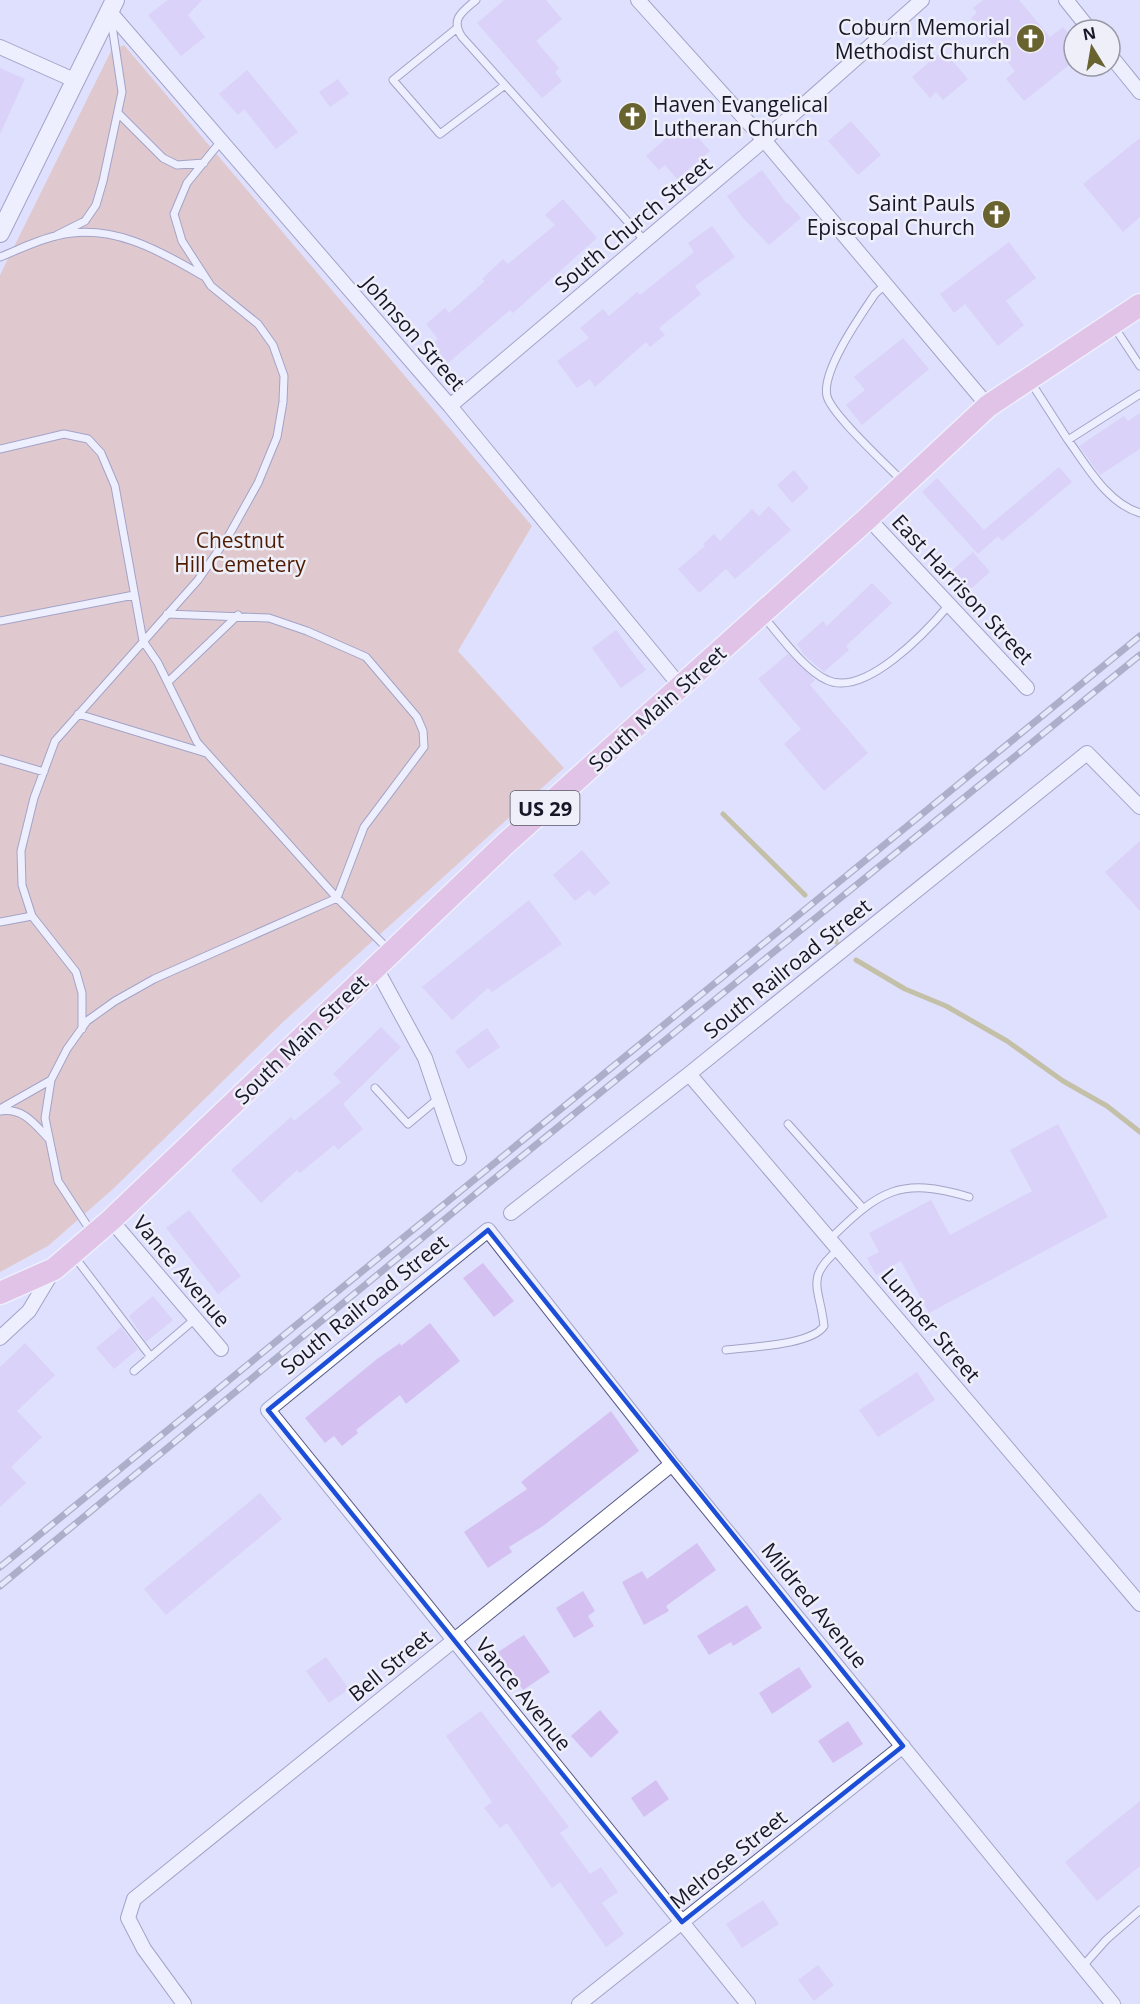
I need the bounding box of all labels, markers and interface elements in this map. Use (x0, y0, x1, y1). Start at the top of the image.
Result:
place label: Coburn Memorial Methodist Church (835, 13, 1010, 65)
north arrow (1062, 18, 1122, 78)
text: N (1081, 21, 1098, 45)
church icon: Coburn Memorial Methodist Church (1015, 23, 1047, 55)
place label: Haven Evangelical Lutheran Church (653, 90, 828, 142)
church icon: Haven Evangelical Lutheran Church (616, 100, 648, 132)
street label: South Church Street (548, 150, 718, 298)
place label: Saint Pauls Episcopal Church (807, 189, 975, 241)
church icon: Saint Pauls Episcopal Church (980, 199, 1012, 231)
street label: Johnson Street (355, 268, 472, 396)
street label: East Harrison Street (886, 508, 1040, 670)
park label: Chestnut Hill Cemetery (174, 526, 306, 578)
street label: South Main Street (582, 639, 732, 777)
road number: US 29 (510, 791, 580, 825)
street label: South Railroad Street (697, 892, 877, 1044)
street label: South Main Street (228, 968, 374, 1110)
street label: Vance Avenue (127, 1209, 237, 1333)
street label: South Railroad Street (274, 1228, 454, 1380)
street label: Lumber Street (875, 1262, 987, 1388)
street label: Mildred Avenue (756, 1536, 874, 1674)
street label: Bell Street (342, 1623, 438, 1707)
street label: Vance Avenue (470, 1632, 578, 1756)
street label: Melrose Street (664, 1803, 792, 1915)

